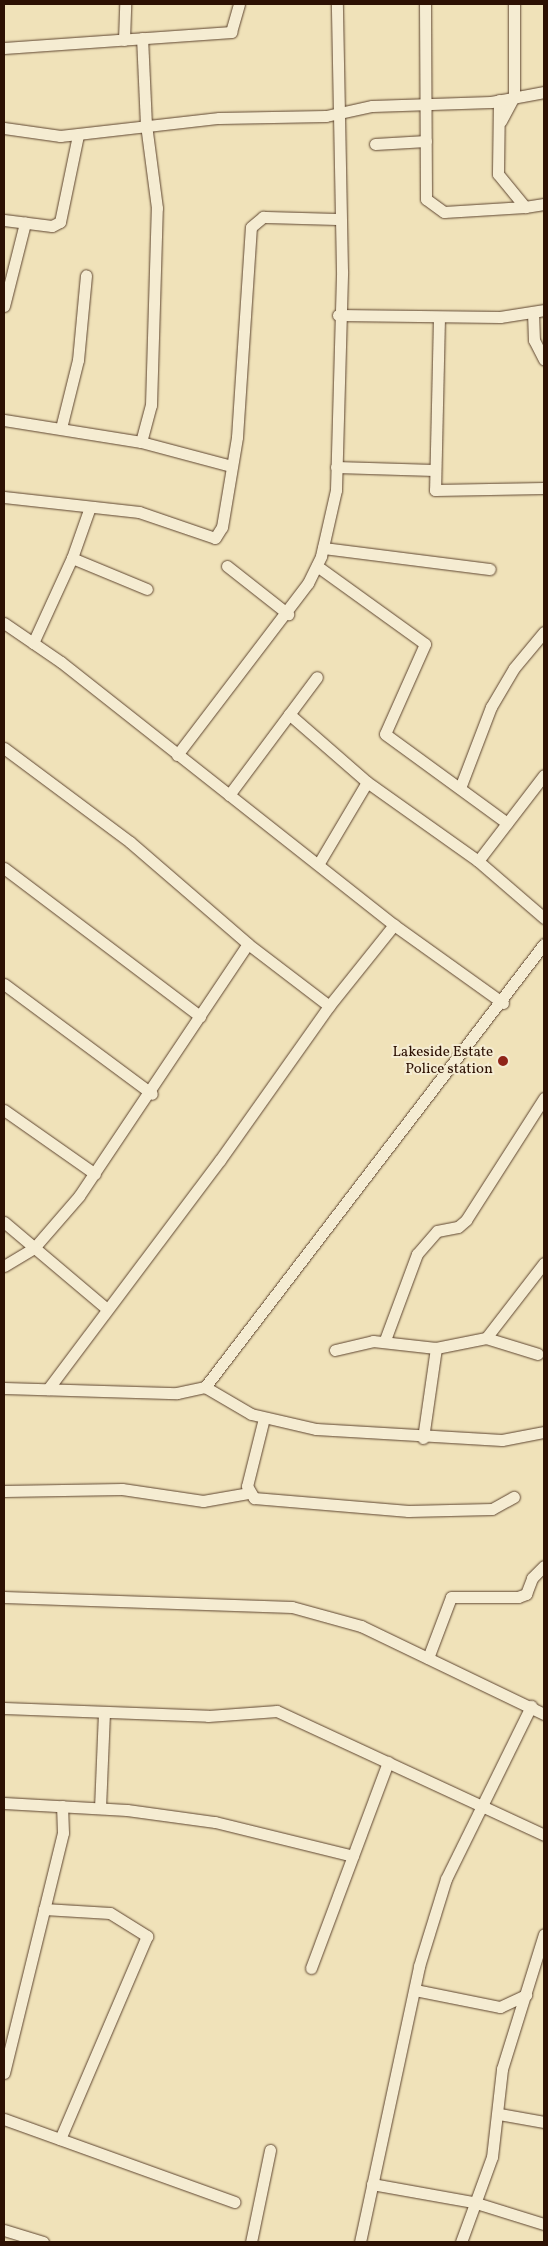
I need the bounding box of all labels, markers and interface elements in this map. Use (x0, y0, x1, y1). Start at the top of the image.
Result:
place label: Lakeside Estate Police station (392, 1043, 493, 1078)
marker: Lakeside Estate Police station (497, 1055, 509, 1067)

